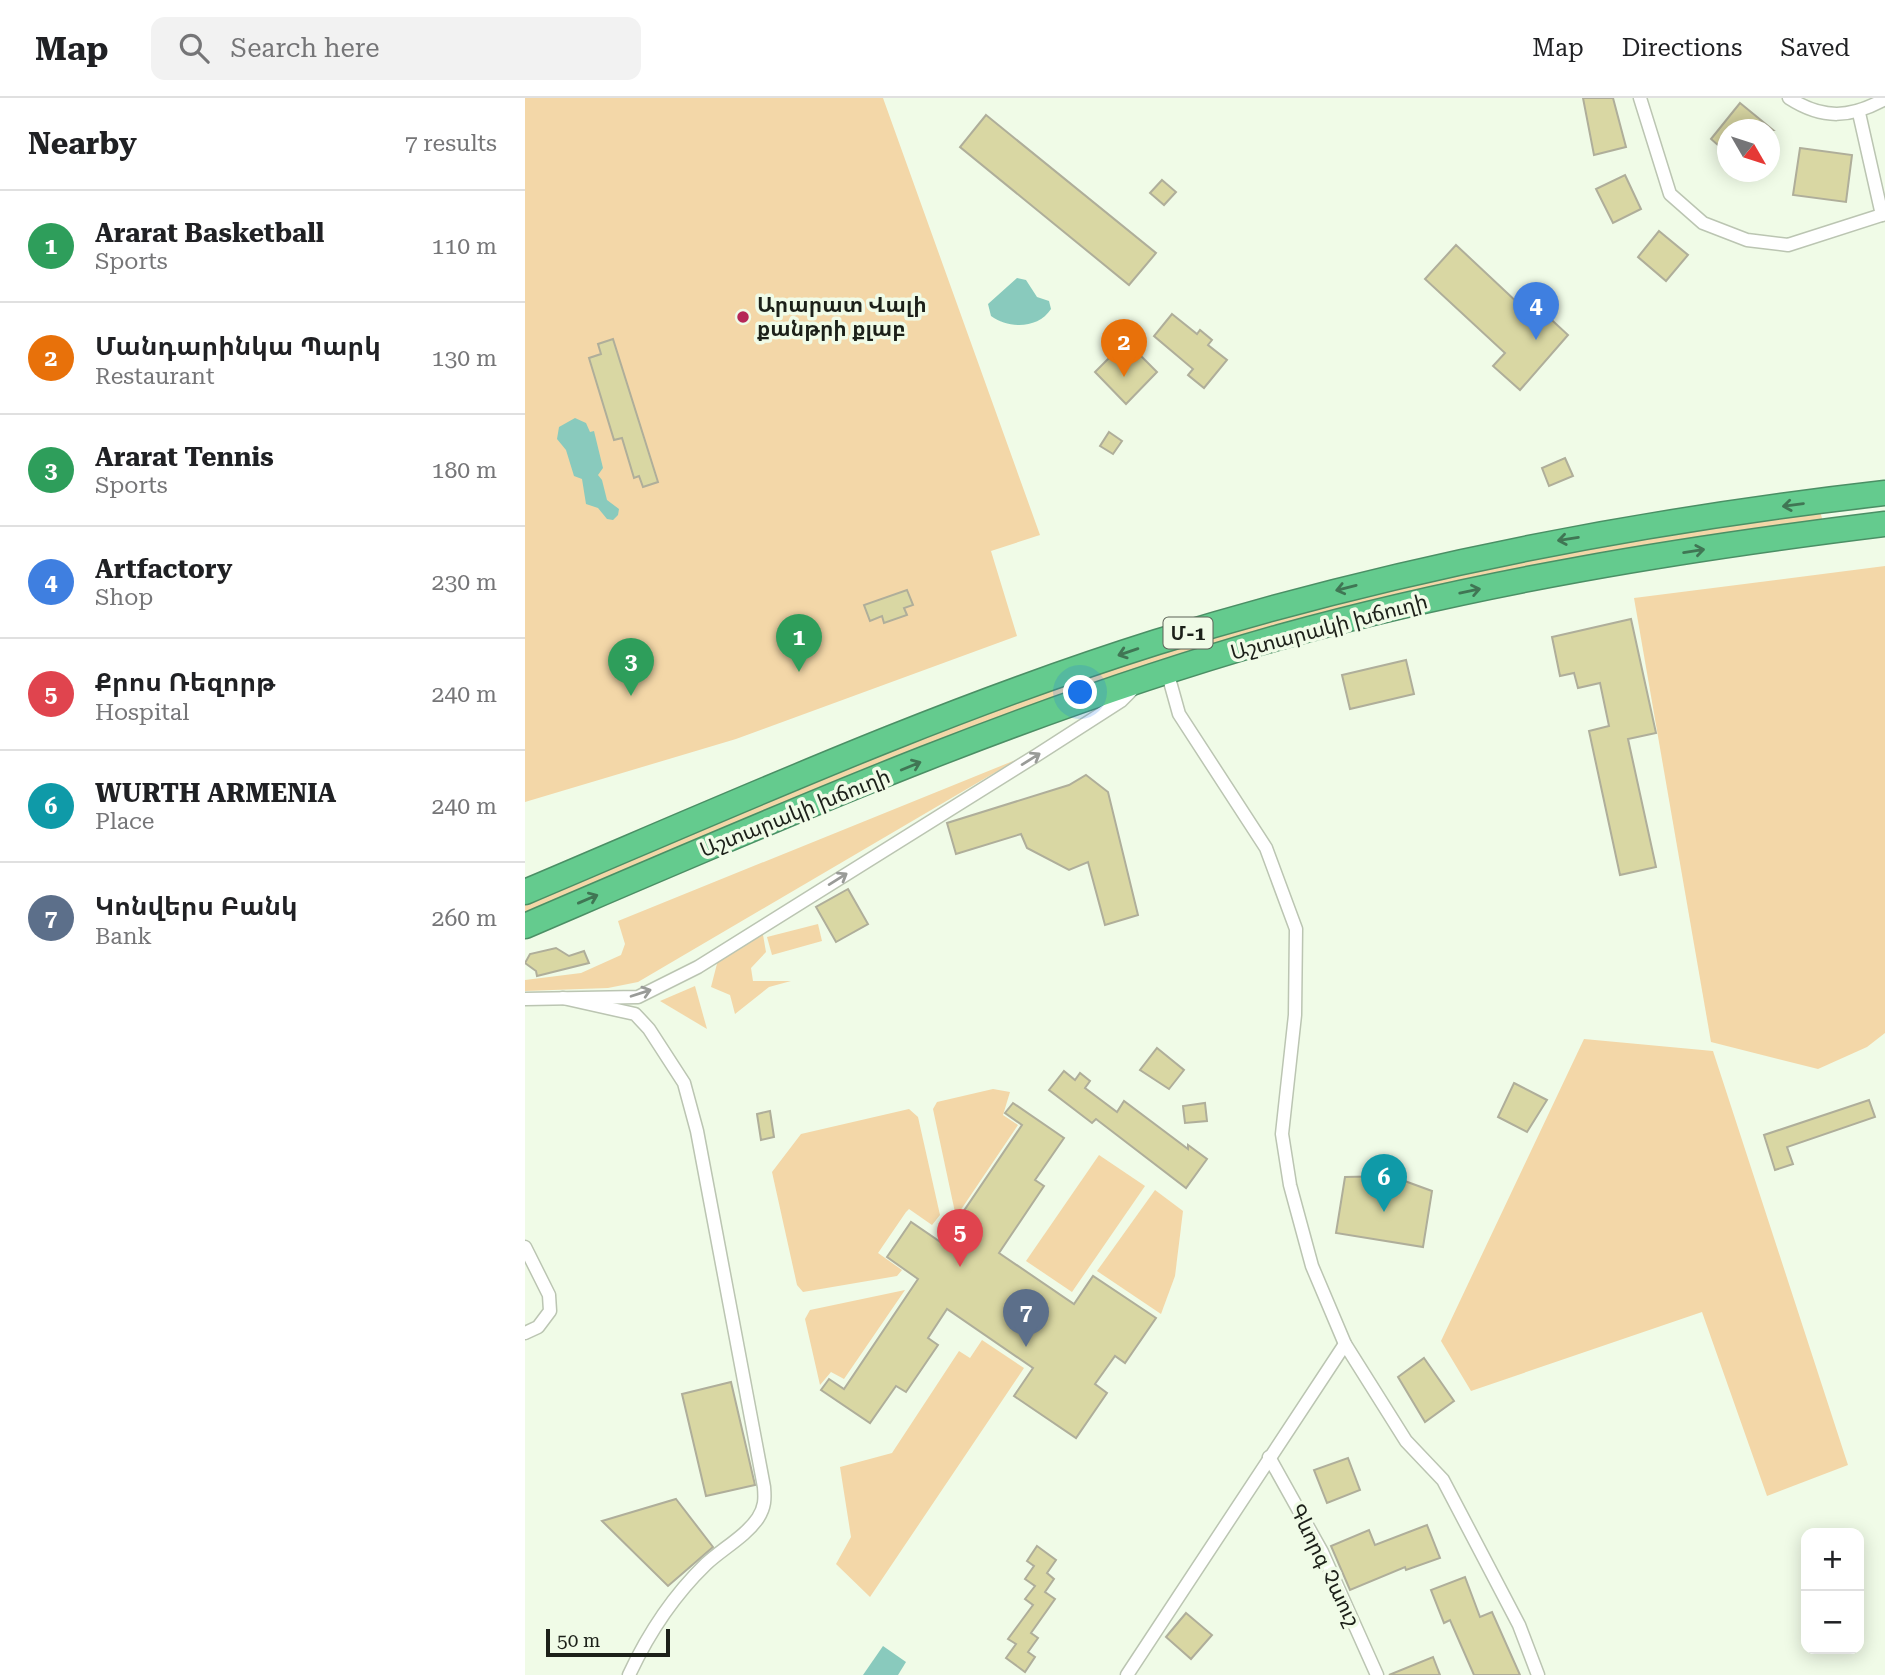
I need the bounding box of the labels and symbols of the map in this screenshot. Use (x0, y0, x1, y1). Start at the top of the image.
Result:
north arrow (1717, 119, 1780, 182)
pin: 4 (1513, 282, 1559, 340)
place label: Արարատ Վալի քանթրի քլաբ (757, 293, 927, 341)
marker: Արարատ Վալի քանթրի քլաբ (735, 309, 751, 325)
pin: 2 (1101, 319, 1147, 377)
one-way arrow (1782, 498, 1805, 511)
one-way arrow (1557, 533, 1580, 546)
one-way arrow (1682, 544, 1705, 557)
one-way arrow (1335, 582, 1358, 595)
one-way arrow (1458, 584, 1481, 598)
street label: Աշտարակի խճուղի (1228, 589, 1430, 665)
pin: 1 (776, 614, 822, 672)
road number: Մ-1 (1163, 618, 1213, 648)
pin: 3 (608, 638, 654, 696)
one-way arrow (1117, 647, 1139, 659)
your location (1063, 675, 1097, 709)
one-way arrow (1020, 752, 1040, 766)
one-way arrow (900, 758, 921, 771)
street label: Աշտարակի խճուղի (696, 764, 894, 862)
one-way arrow (827, 872, 847, 886)
one-way arrow (576, 892, 598, 905)
one-way arrow (630, 986, 652, 998)
pin: 6 (1361, 1154, 1407, 1212)
pin: 5 (937, 1209, 983, 1267)
pin: 7 (1003, 1289, 1049, 1347)
street label: Գևորգ Չաուշ (1285, 1500, 1365, 1630)
scale bar (546, 1626, 670, 1658)

